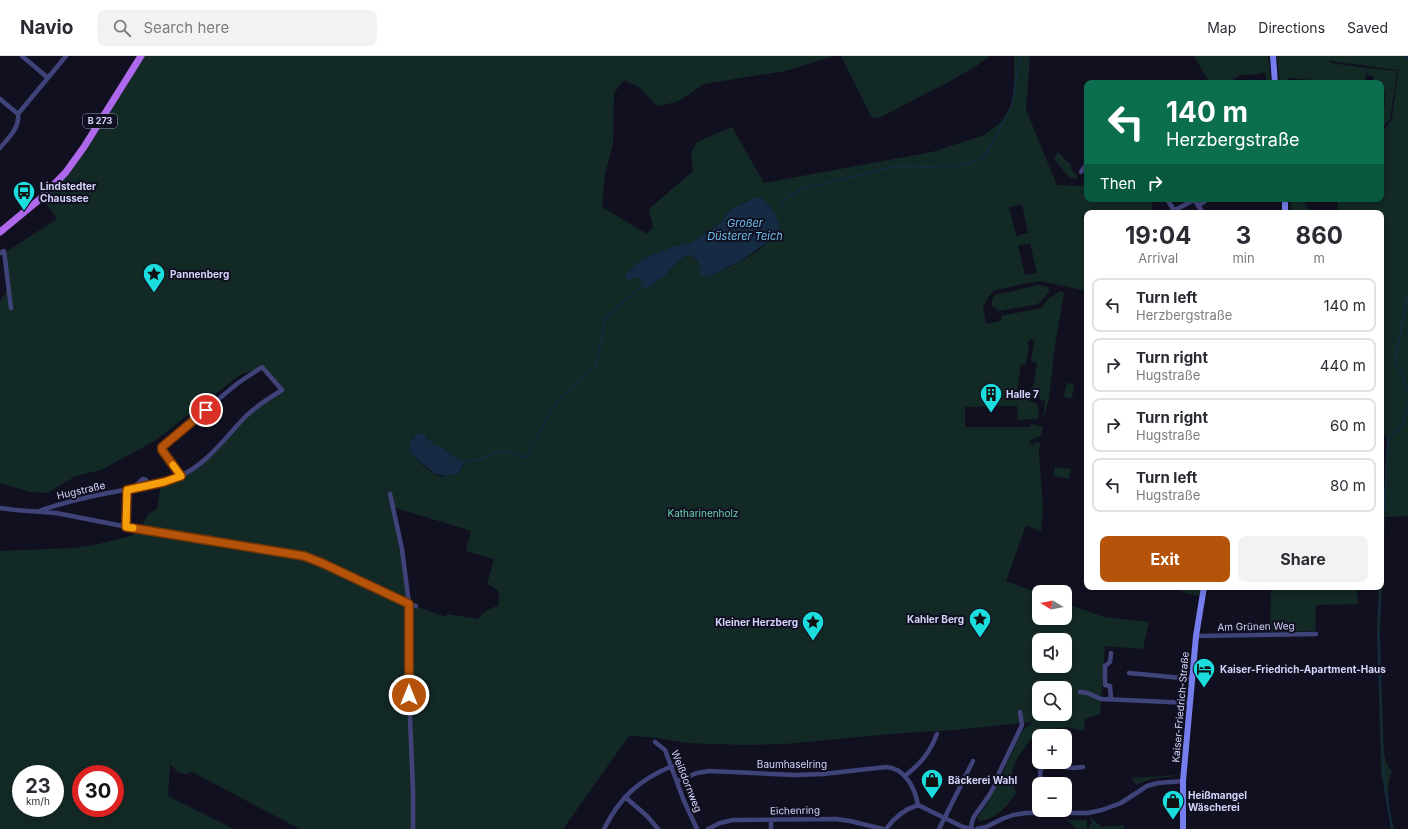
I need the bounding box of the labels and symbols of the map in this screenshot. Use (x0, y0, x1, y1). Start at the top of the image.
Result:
road number: B 273 (83, 114, 117, 128)
bus stop icon: Lindstedter Chaussee (11, 179, 37, 212)
place label: Lindstedter Chaussee (40, 180, 96, 204)
water label: Großer Düsterer Teich (707, 216, 783, 243)
place icon: Pannenberg (141, 261, 167, 294)
place label: Pannenberg (170, 268, 229, 281)
building icon: Halle 7 (978, 381, 1004, 414)
place label: Halle 7 (1006, 388, 1039, 400)
pin (189, 393, 223, 427)
street label: Hugstraße (56, 479, 107, 501)
park label: Katharinenholz (668, 507, 738, 519)
north arrow (1032, 585, 1072, 625)
place icon: Kahler Berg (967, 606, 993, 639)
place icon: Kleiner Herzberg (800, 609, 826, 642)
place label: Kahler Berg (907, 613, 964, 626)
place label: Kleiner Herzberg (715, 616, 798, 629)
street label: Am Grünen Weg (1217, 619, 1295, 633)
street label: Kaiser-Friedrich-Straße (1169, 651, 1191, 763)
hotel icon: Kaiser-Friedrich-Apartment-Haus (1191, 656, 1217, 689)
place label: Kaiser-Friedrich-Apartment-Haus (1220, 663, 1386, 675)
position arrow (388, 674, 430, 716)
street label: Weißdornweg (669, 748, 705, 814)
street label: Baumhaselring (757, 758, 827, 770)
speed limit sign: 30 (72, 765, 124, 817)
shop icon: Bäckerei Wahl (919, 767, 945, 800)
place label: Bäckerei Wahl (948, 774, 1018, 786)
shop icon: Heißmangel Wäscherei (1160, 788, 1186, 821)
place label: Heißmangel Wäscherei (1188, 789, 1247, 813)
street label: Eichenring (770, 804, 820, 816)

